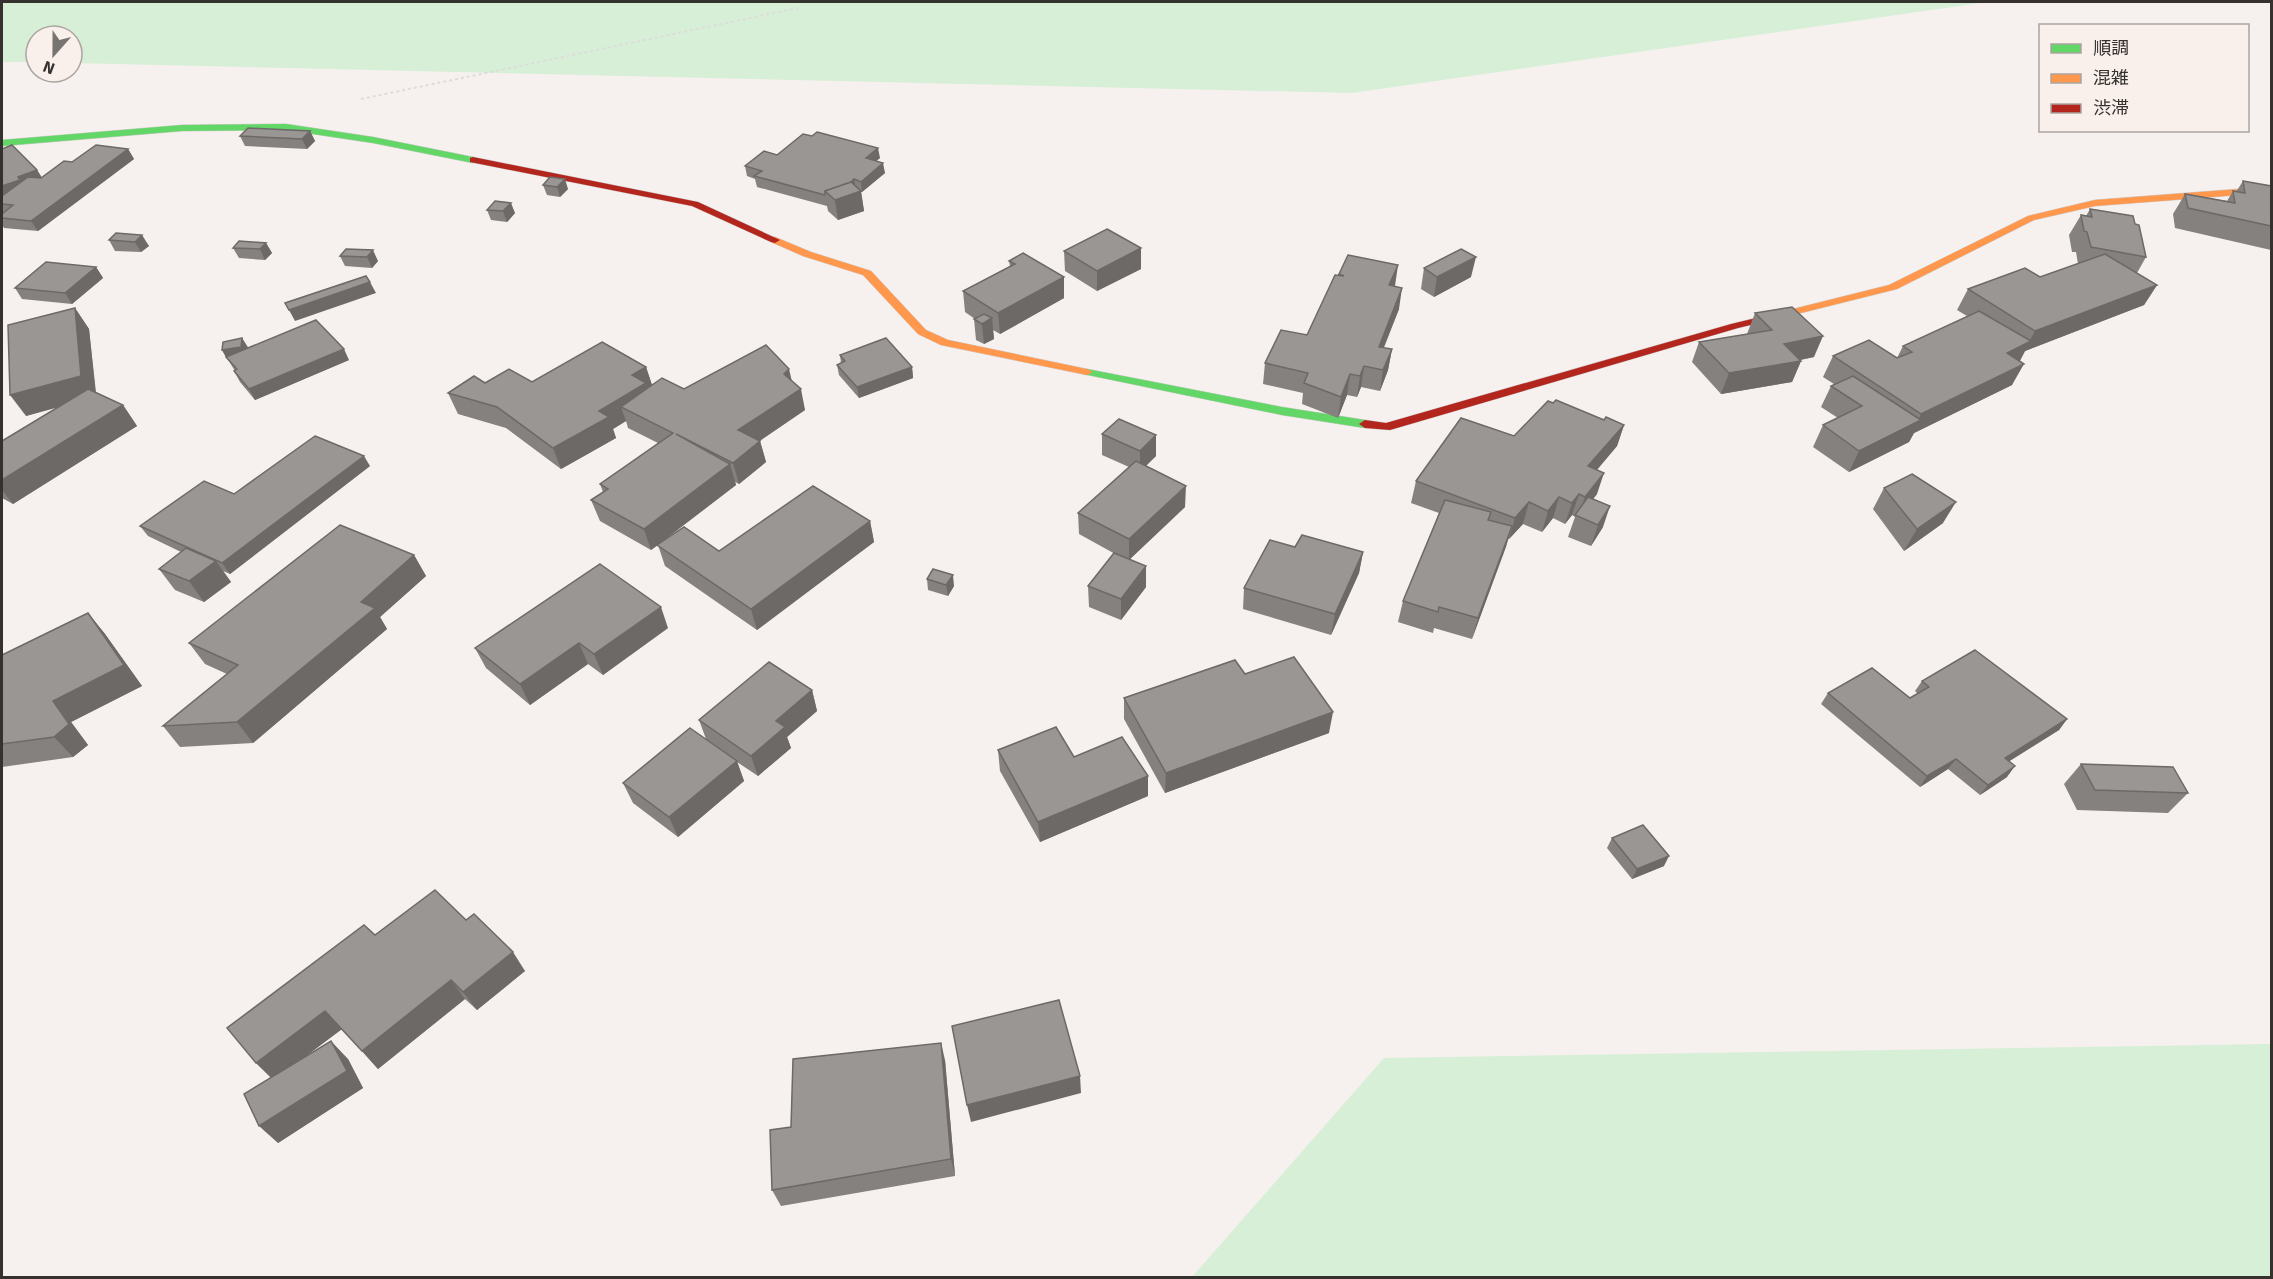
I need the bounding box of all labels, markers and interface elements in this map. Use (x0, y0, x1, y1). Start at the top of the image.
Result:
north arrow (24, 24, 84, 84)
legend (2039, 24, 2249, 132)
text: 順調 (2093, 37, 2129, 59)
text: N (40, 56, 58, 78)
text: 混雑 (2093, 67, 2129, 89)
text: 渋滞 (2093, 97, 2129, 119)

